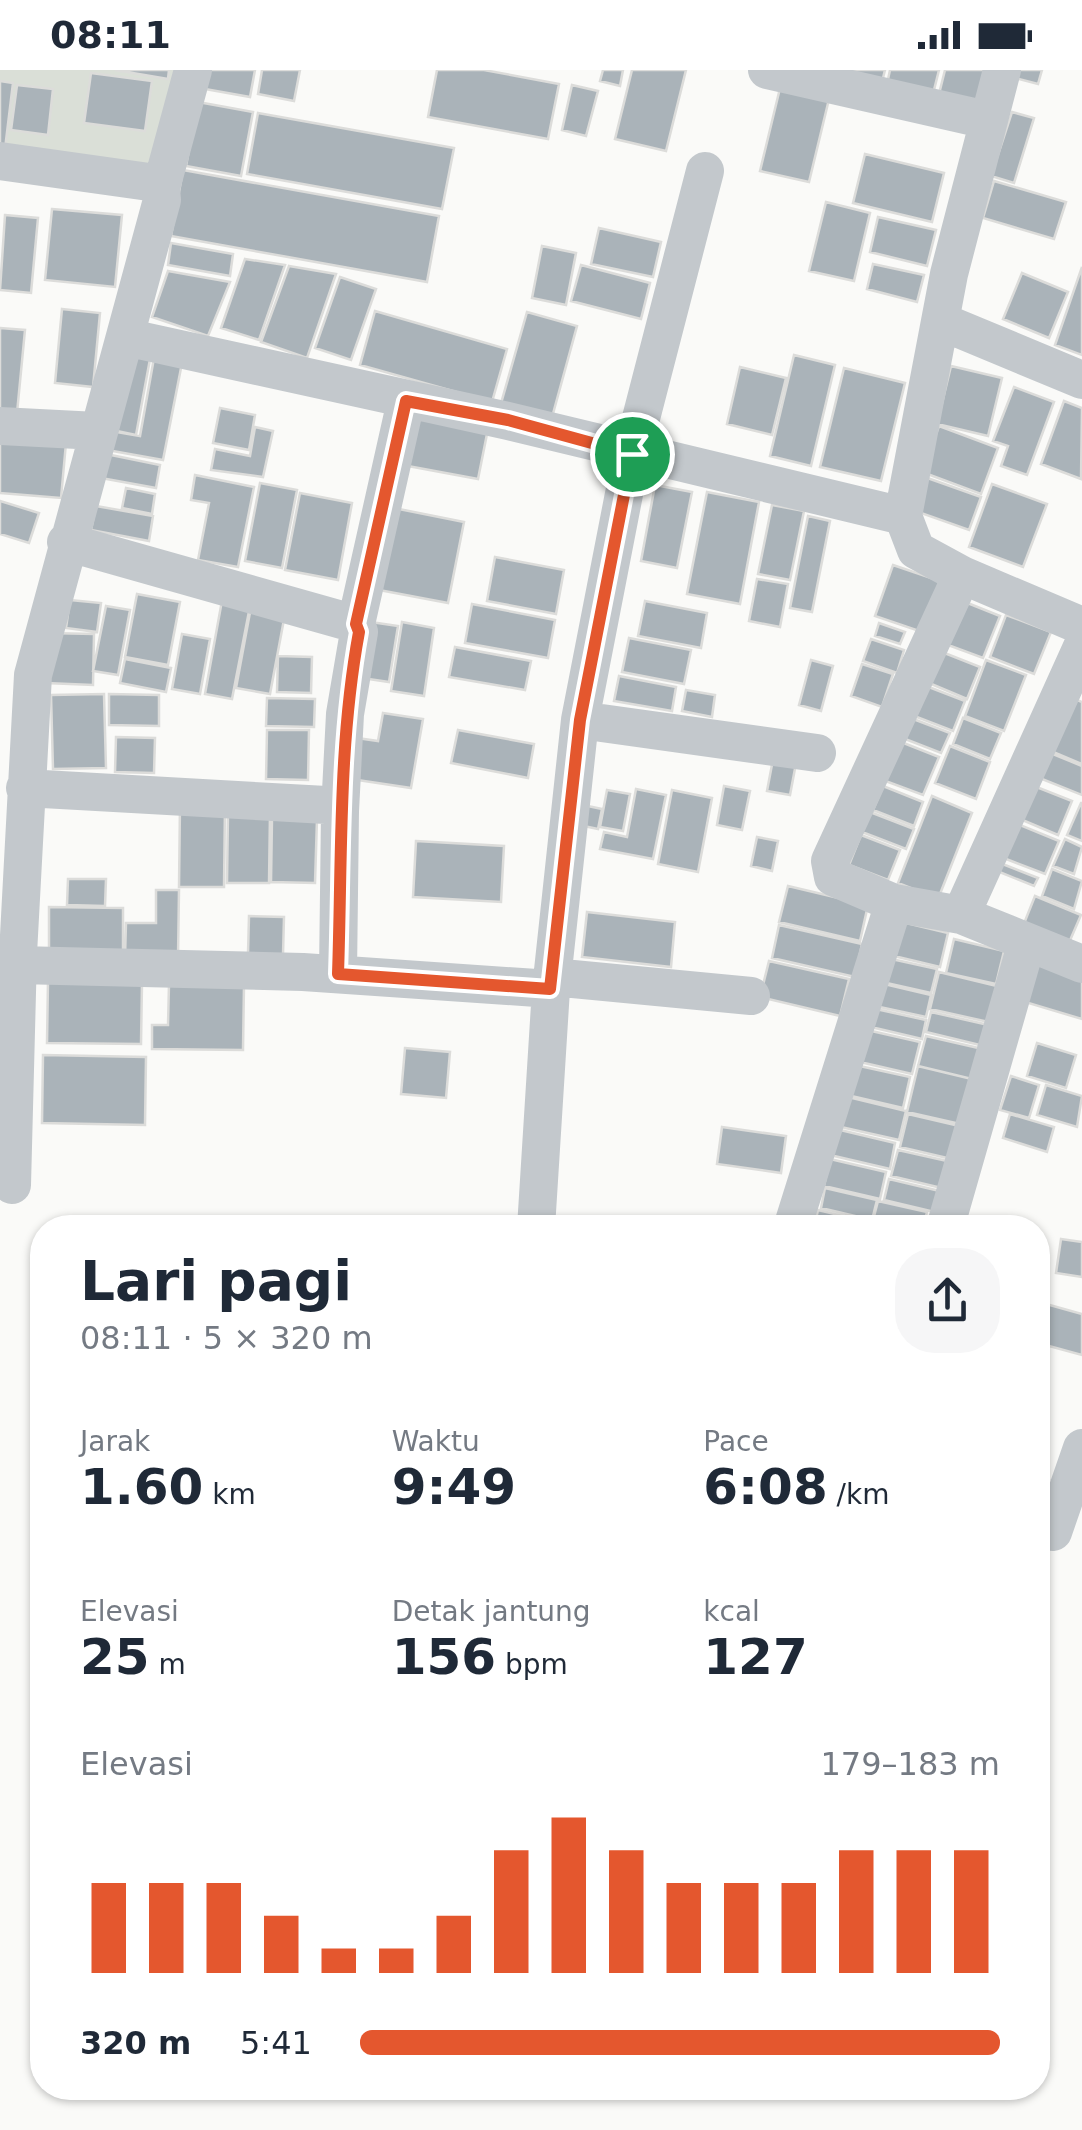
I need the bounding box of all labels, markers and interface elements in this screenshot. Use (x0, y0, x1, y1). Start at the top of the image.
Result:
text: 08:11 (50, 13, 171, 57)
pin (590, 412, 675, 497)
icon: arrive (605, 427, 660, 482)
button: share (895, 1248, 1000, 1353)
text: Lari pagi (80, 1249, 352, 1313)
text: 08:11 · 5 × 320 m (80, 1319, 373, 1357)
text: Jarak (80, 1425, 150, 1458)
text: Waktu (392, 1425, 480, 1458)
text: Pace (703, 1425, 769, 1458)
text: 1.60 (80, 1458, 203, 1516)
text: 9:49 (392, 1458, 516, 1516)
text: 6:08 (703, 1458, 828, 1516)
text: km (203, 1478, 256, 1511)
text: /km (828, 1478, 890, 1511)
text: Elevasi (80, 1595, 179, 1628)
text: Detak jantung (392, 1595, 591, 1628)
text: kcal (703, 1595, 760, 1628)
text: 25 (80, 1628, 150, 1686)
text: 156 (392, 1628, 496, 1686)
text: 127 (703, 1628, 808, 1686)
text: m (150, 1648, 186, 1681)
text: bpm (496, 1648, 568, 1681)
text: Elevasi (80, 1745, 193, 1783)
text: 179–183 m (821, 1745, 1000, 1783)
text: 320 m (80, 2024, 191, 2062)
text: 5:41 (240, 2024, 312, 2062)

